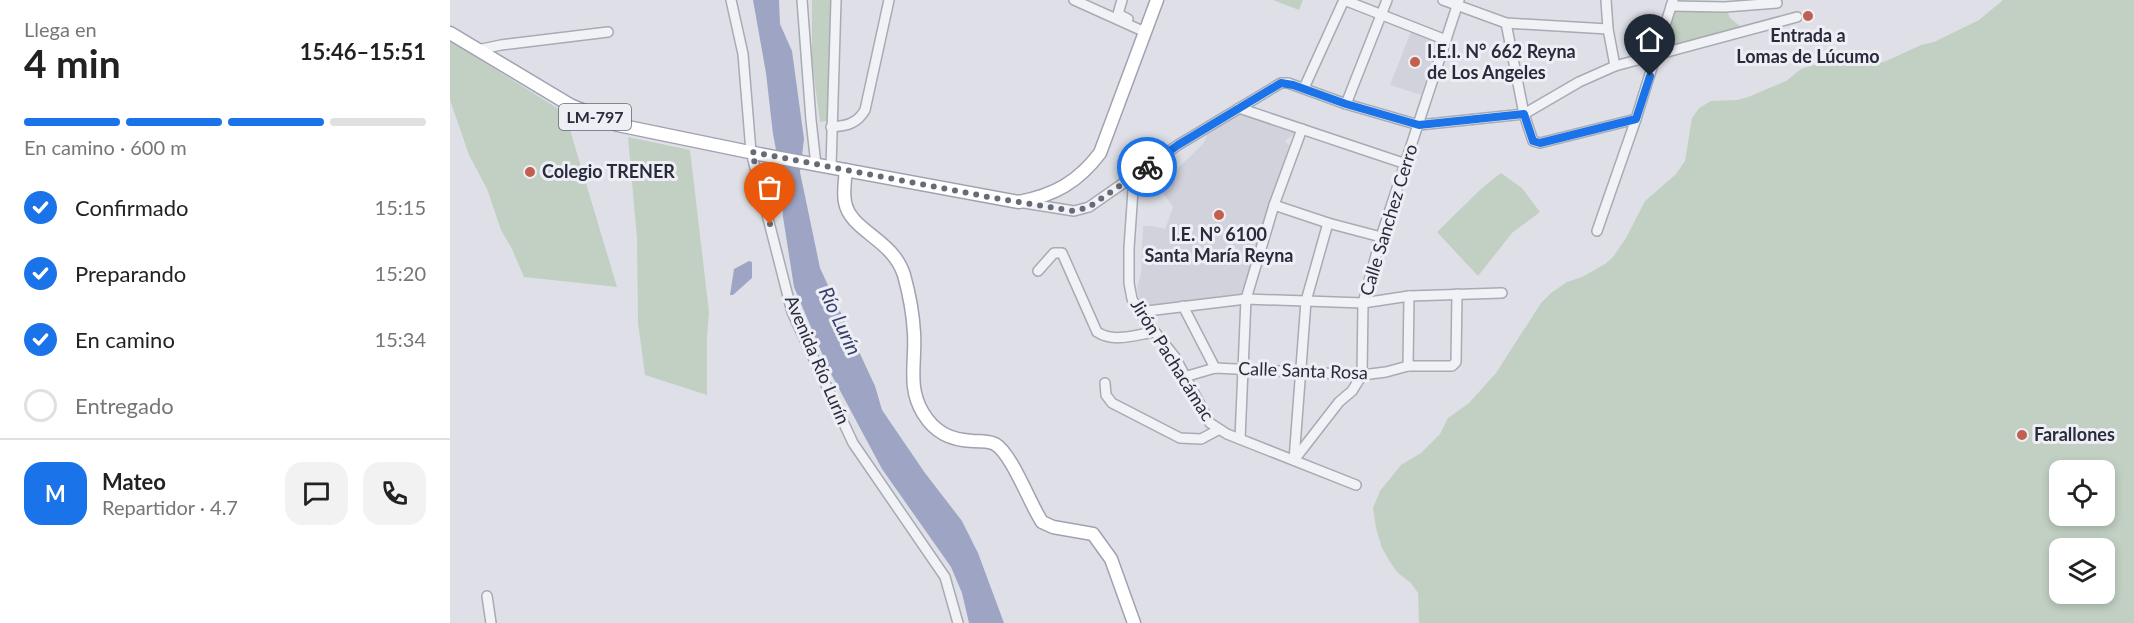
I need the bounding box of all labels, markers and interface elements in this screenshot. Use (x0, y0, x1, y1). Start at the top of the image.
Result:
marker: Entrada a Lomas de Lúcumo (1801, 9, 1815, 23)
pin (1624, 14, 1675, 76)
text: Llega en (24, 17, 97, 41)
icon: home (1633, 23, 1666, 56)
place label: Entrada a Lomas de Lúcumo (1736, 24, 1880, 67)
text: 15:46–15:51 (300, 38, 426, 65)
text: 4 min (24, 40, 121, 86)
place label: I.E.I. N° 662 Reyna de Los Angeles (1427, 40, 1576, 83)
marker: I.E.I. N° 662 Reyna de Los Angeles (1408, 55, 1422, 69)
road number: LM-797 (559, 104, 631, 130)
text: En camino · 600 m (24, 135, 187, 159)
courier (1117, 137, 1177, 197)
street label: Calle Sanchez Cerro (1355, 141, 1422, 298)
icon: bike (1131, 151, 1164, 184)
place label: Colegio TRENER (542, 160, 675, 182)
pin (744, 162, 795, 224)
marker: Colegio TRENER (523, 165, 537, 179)
icon: bag (753, 171, 786, 204)
icon: check (24, 191, 57, 224)
text: Confirmado (75, 194, 188, 221)
text: 15:15 (375, 195, 426, 219)
marker: I.E. N° 6100 Santa María Reyna (1212, 208, 1226, 222)
place label: I.E. N° 6100 Santa María Reyna (1145, 223, 1293, 266)
icon: check (24, 257, 57, 290)
text: Preparando (75, 260, 186, 287)
text: 15:20 (375, 261, 426, 285)
water label: Río Lurín (815, 283, 867, 359)
street label: Avenida Río Lurín (781, 292, 855, 427)
street label: Jirón Pachacámac (1126, 294, 1219, 425)
icon: check (24, 323, 57, 356)
text: En camino (75, 326, 175, 353)
text: 15:34 (375, 327, 426, 351)
street label: Calle Santa Rosa (1238, 357, 1368, 383)
text: Entregado (75, 392, 174, 419)
place label: Farallones (2034, 423, 2115, 445)
marker: Farallones (2015, 428, 2029, 442)
map controls (2049, 460, 2115, 604)
button: locate (2049, 460, 2115, 526)
button: chat (285, 462, 348, 525)
button: phone (363, 462, 426, 525)
text: Mateo (102, 468, 166, 495)
text: M (45, 480, 66, 507)
text: Repartidor · 4.7 (102, 495, 238, 519)
button: layers (2049, 538, 2115, 604)

